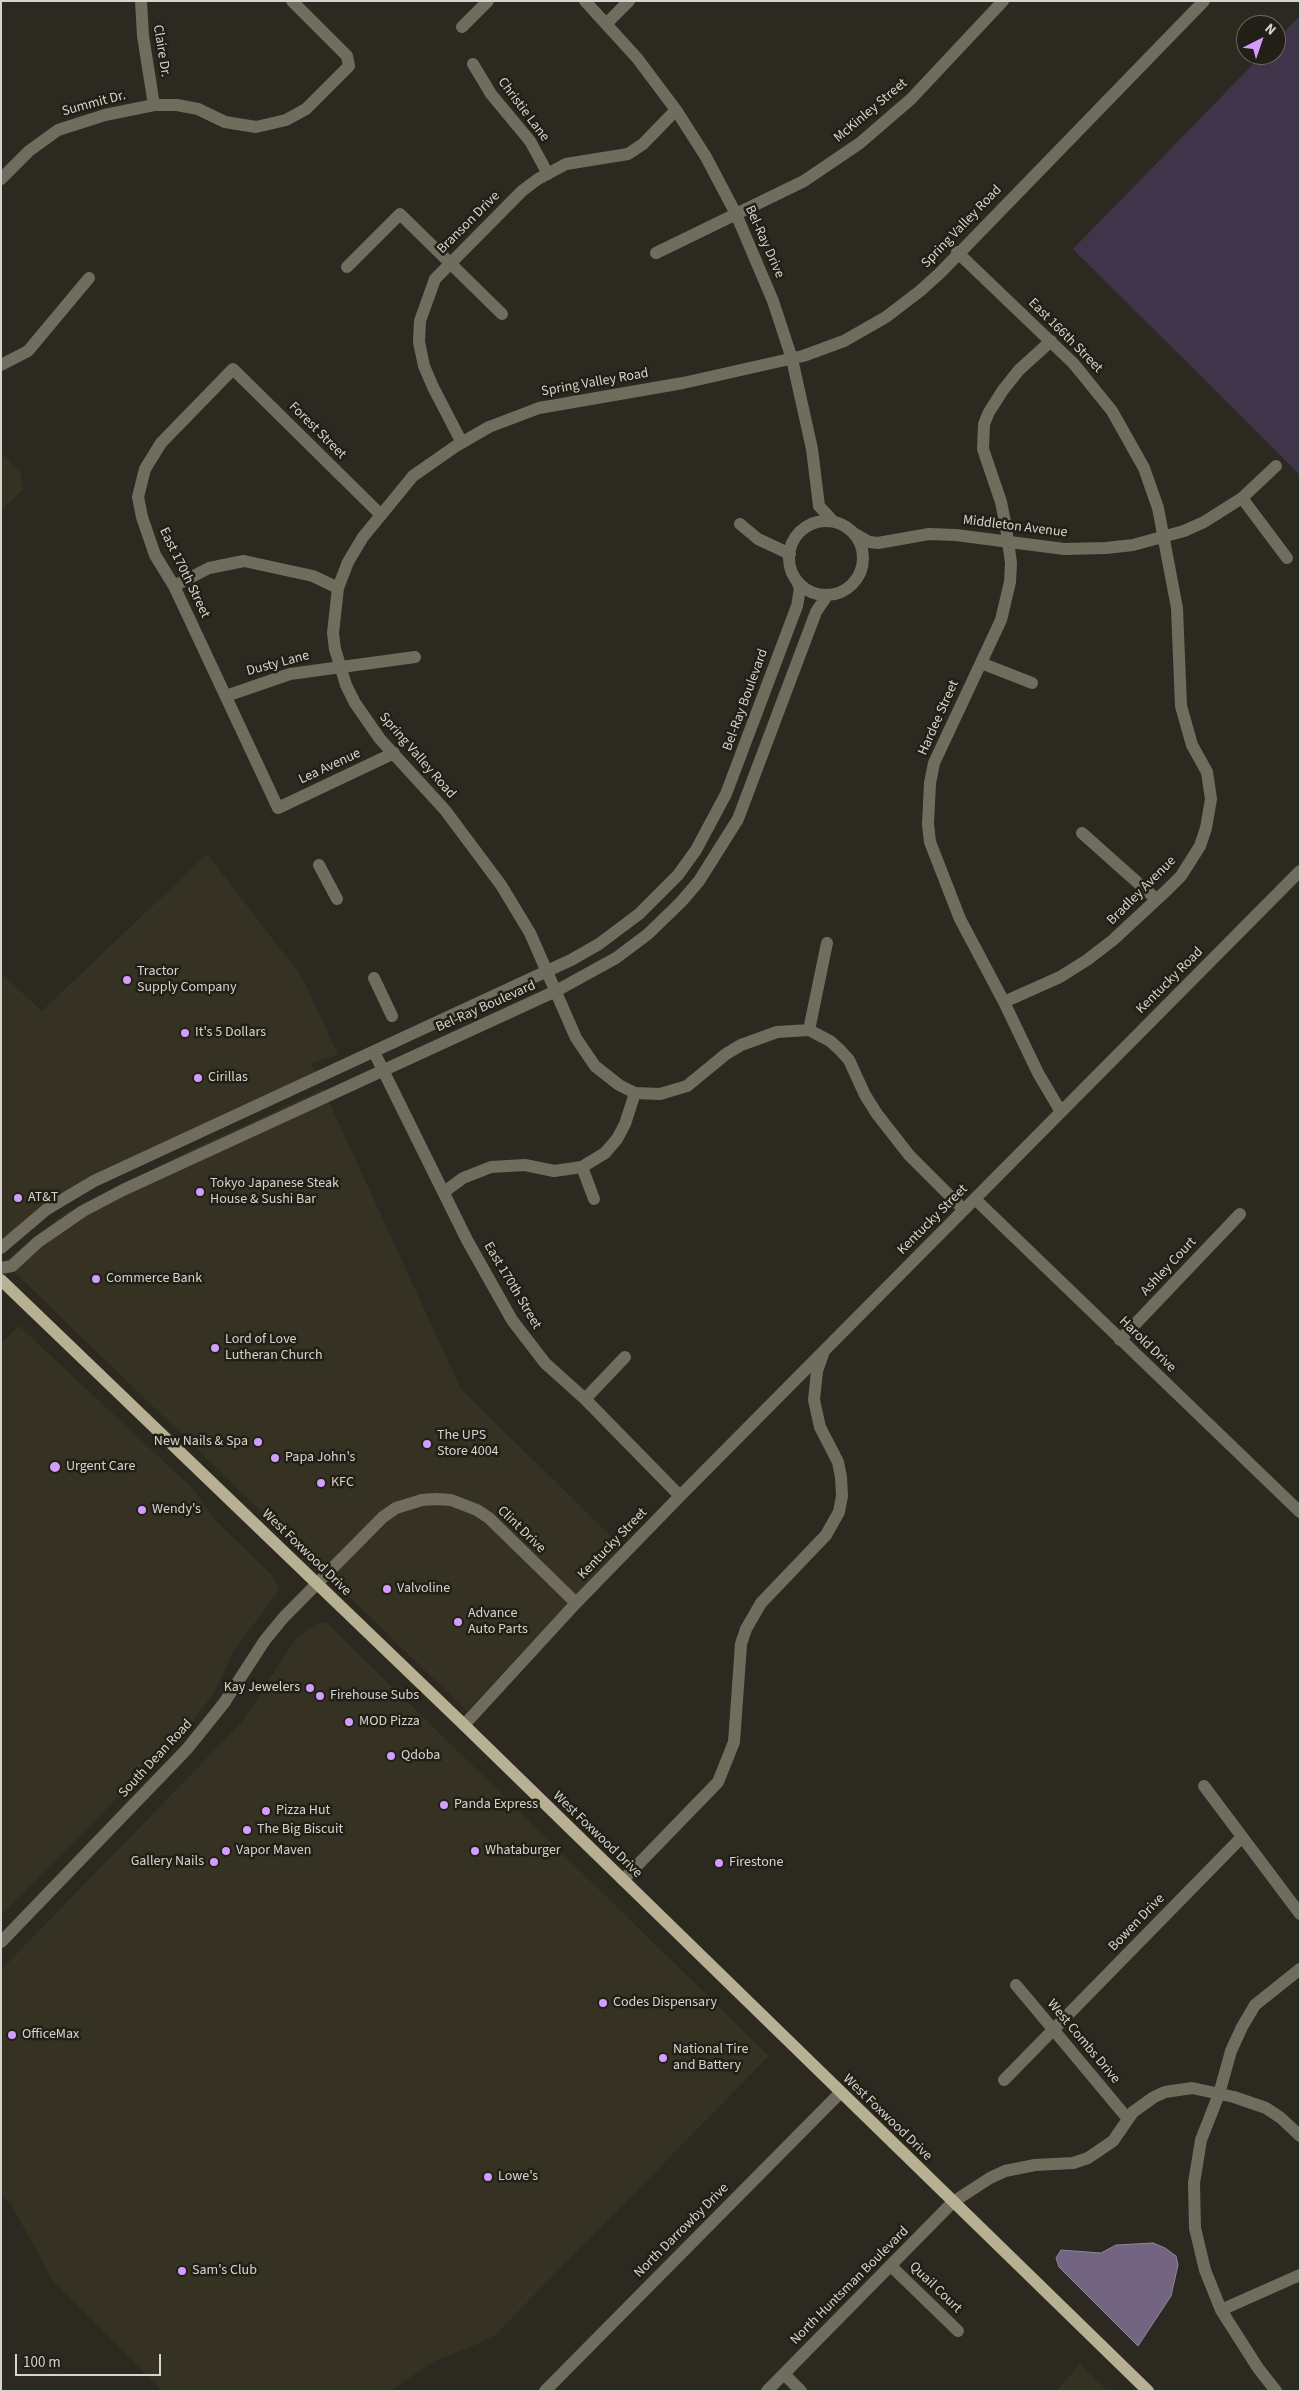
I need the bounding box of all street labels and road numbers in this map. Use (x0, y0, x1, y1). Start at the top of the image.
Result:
street label: Claire Dr. (149, 24, 173, 78)
street label: Christie Lane (493, 75, 553, 145)
street label: McKinley Street (831, 75, 911, 147)
street label: Summit Dr. (60, 87, 128, 121)
street label: Spring Valley Road (918, 182, 1006, 272)
street label: Branson Drive (434, 188, 504, 258)
street label: Bel-Ray Drive (741, 203, 787, 281)
street label: East 166th Street (1024, 295, 1106, 377)
street label: Spring Valley Road (540, 365, 650, 401)
street label: Forest Street (285, 399, 349, 463)
street label: Middleton Avenue (962, 512, 1068, 542)
street label: East 170th Street (155, 525, 213, 621)
street label: Bel-Ray Boulevard (720, 647, 772, 753)
street label: Dusty Lane (245, 648, 311, 680)
street label: Hardee Street (915, 678, 963, 758)
street label: Spring Valley Road (375, 710, 459, 802)
street label: Lea Avenue (296, 745, 364, 789)
street label: Bradley Avenue (1104, 853, 1180, 929)
street label: Kentucky Road (1133, 944, 1207, 1018)
street label: Bel-Ray Boulevard (434, 978, 538, 1036)
street label: Kentucky Street (894, 1181, 972, 1259)
street label: Ashley Court (1138, 1234, 1200, 1300)
street label: East 170th Street (479, 1239, 545, 1333)
street label: Harold Drive (1115, 1314, 1179, 1376)
street label: Clint Drive (493, 1503, 549, 1557)
street label: Kentucky Street (575, 1505, 651, 1583)
street label: West Foxwood Drive (258, 1506, 354, 1600)
street label: South Dean Road (116, 1716, 196, 1802)
street label: West Foxwood Drive (549, 1788, 645, 1882)
street label: Bowen Drive (1105, 1891, 1169, 1955)
street label: West Combs Drive (1043, 1996, 1123, 2088)
street label: West Foxwood Drive (839, 2071, 935, 2165)
street label: North Darrowby Drive (631, 2180, 733, 2282)
street label: North Huntsman Boulevard (787, 2223, 913, 2349)
street label: Quail Court (905, 2259, 965, 2317)

